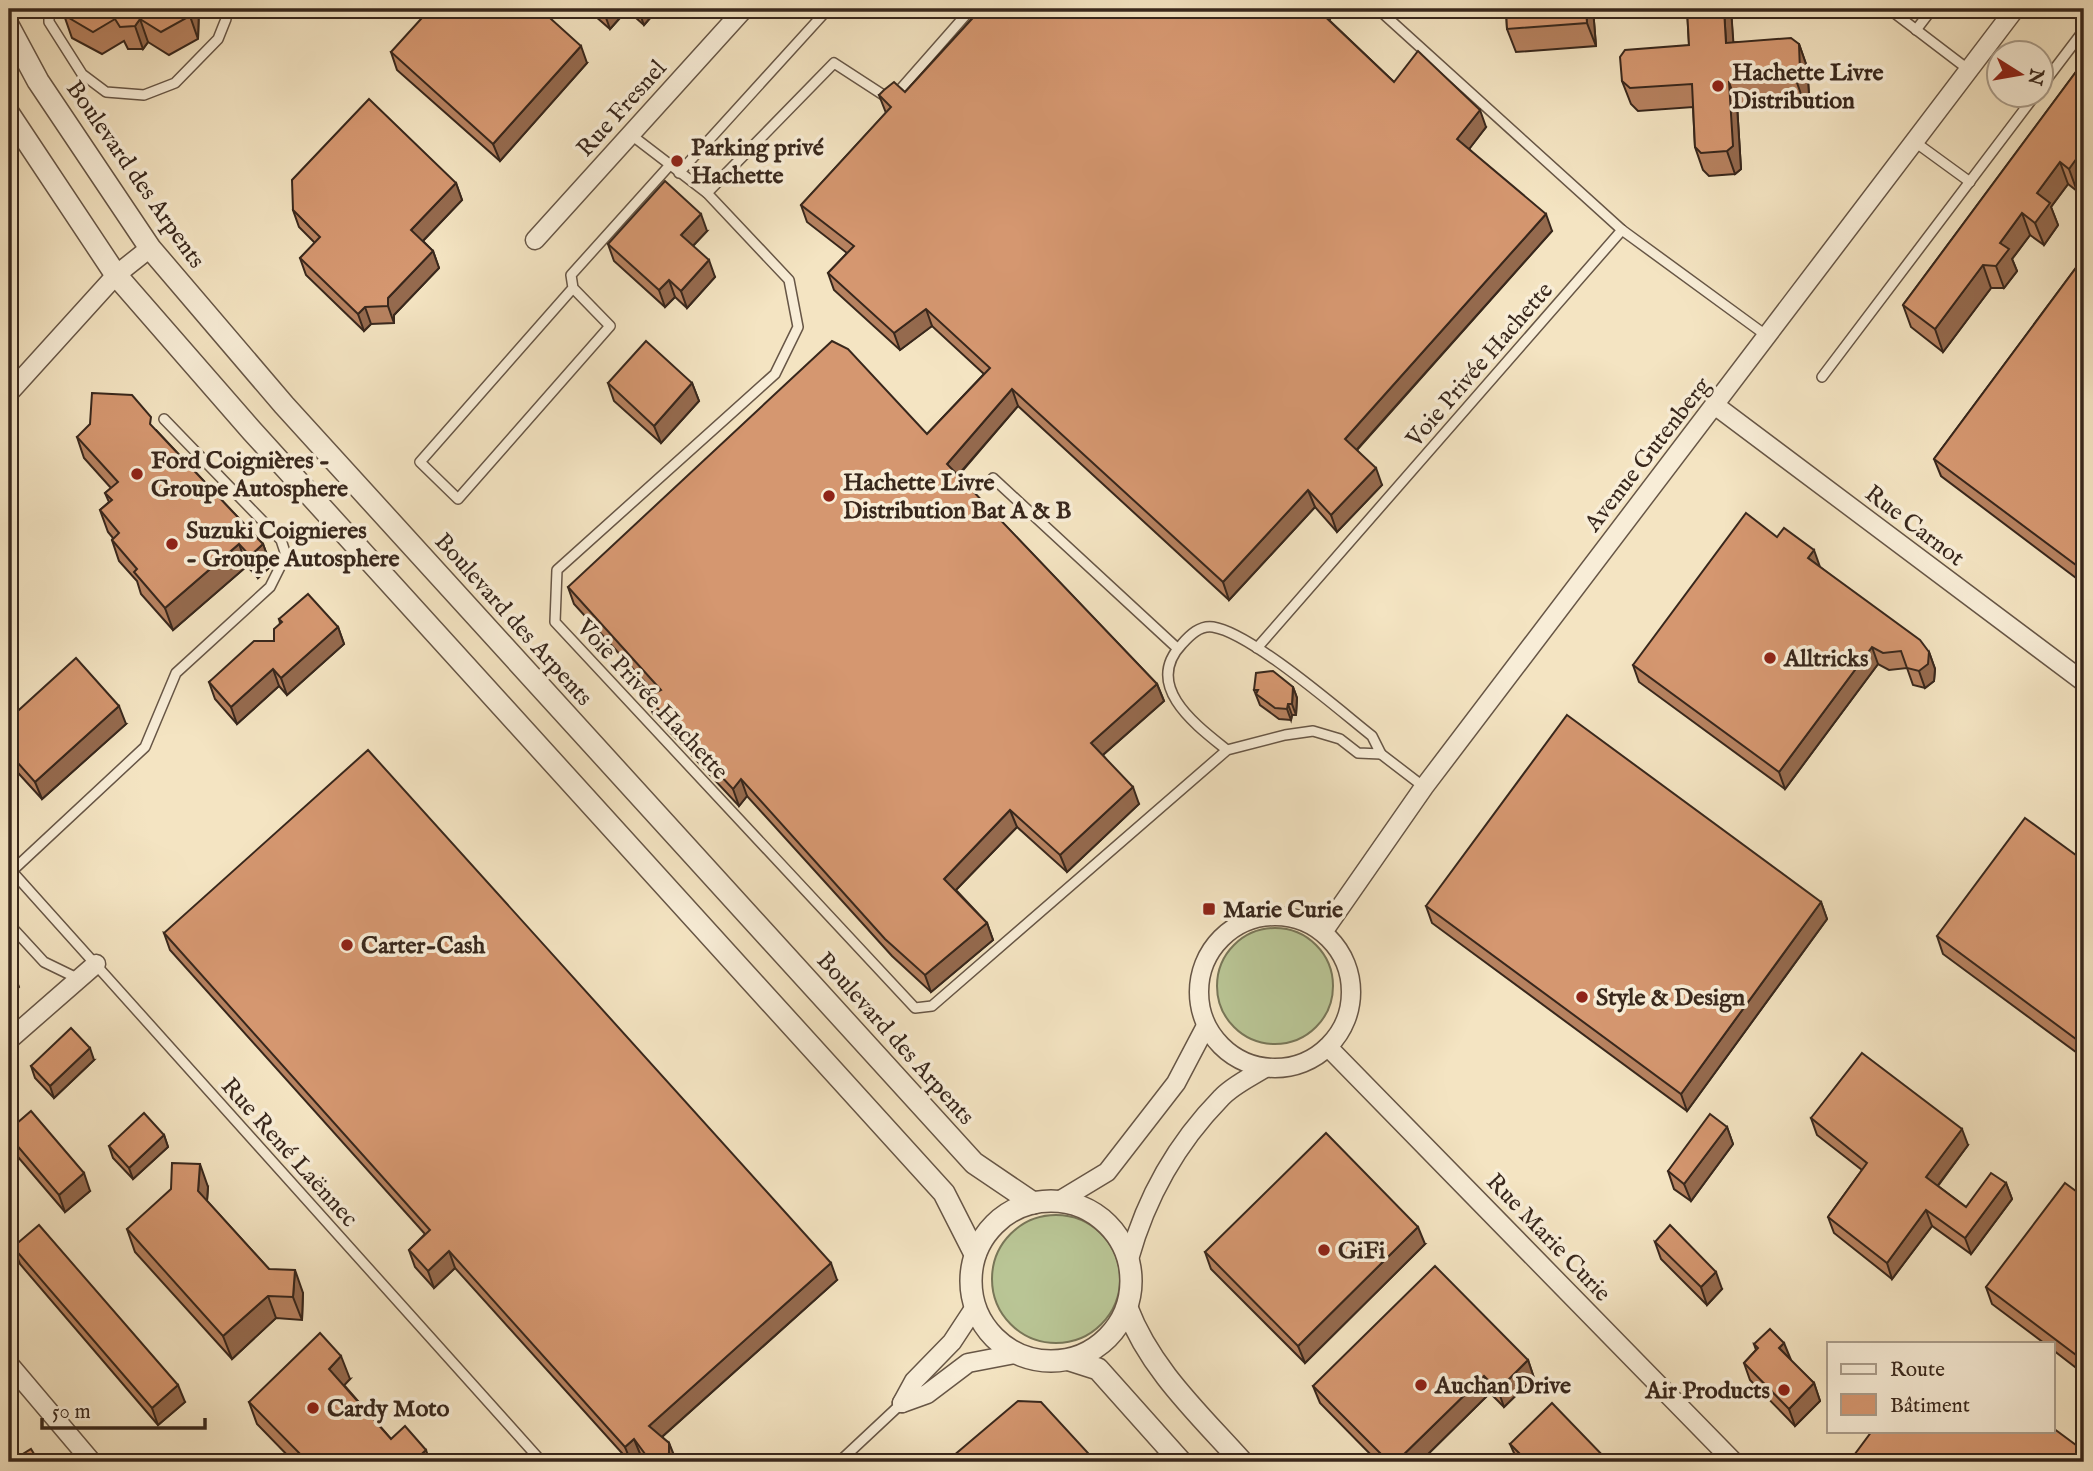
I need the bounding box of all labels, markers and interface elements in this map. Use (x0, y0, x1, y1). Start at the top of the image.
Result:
north arrow (1984, 38, 2054, 108)
street label: Rue Fresnel (570, 54, 674, 164)
place label: Hachette Livre Distribution (1732, 58, 1884, 117)
text: N (2021, 66, 2048, 88)
street label: Boulevard des Arpents (58, 75, 211, 275)
marker: Hachette Livre Distribution (1710, 78, 1726, 94)
place label: Parking privé Hachette (691, 133, 824, 192)
marker: Parking privé Hachette (669, 153, 685, 169)
street label: Voie Privée Hachette (1399, 276, 1560, 455)
street label: Avenue Gutenberg (1578, 371, 1719, 539)
place label: Ford Coignières - Groupe Autosphere (151, 446, 348, 505)
marker: Ford Coignières - Groupe Autosphere (129, 466, 145, 482)
place label: Hachette Livre Distribution Bat A & B (843, 468, 1072, 527)
street label: Rue Carnot (1858, 479, 1970, 574)
marker: Hachette Livre Distribution Bat A & B (821, 488, 837, 504)
place label: Suzuki Coignieres - Groupe Autosphere (186, 516, 399, 575)
street label: Boulevard des Arpents (427, 527, 599, 713)
marker: Suzuki Coignieres - Groupe Autosphere (164, 536, 180, 552)
street label: Voie Privée Hachette (569, 612, 735, 787)
place label: Alltricks (1783, 644, 1869, 675)
marker: Alltricks (1762, 650, 1778, 666)
place label: Marie Curie (1223, 895, 1343, 926)
marker: Marie Curie (1201, 901, 1217, 917)
place label: Carter-Cash (361, 931, 486, 962)
marker: Carter-Cash (339, 937, 355, 953)
street label: Boulevard des Arpents (809, 946, 981, 1132)
place label: Style & Design (1596, 983, 1745, 1014)
marker: Style & Design (1574, 989, 1590, 1005)
street label: Rue René Laënnec (214, 1072, 364, 1234)
street label: Rue Marie Curie (1479, 1167, 1617, 1309)
place label: GiFi (1338, 1236, 1386, 1267)
marker: GiFi (1316, 1242, 1332, 1258)
legend (1827, 1342, 2054, 1432)
text: Route (1890, 1357, 1945, 1384)
place label: Auchan Drive (1434, 1371, 1571, 1402)
place label: Air Products (1644, 1376, 1771, 1407)
marker: Auchan Drive (1413, 1377, 1429, 1393)
marker: Air Products (1776, 1382, 1792, 1398)
scale bar (42, 1387, 205, 1431)
text: Bâtiment (1890, 1393, 1970, 1420)
place label: Cardy Moto (327, 1394, 450, 1425)
text: 50 m (52, 1399, 91, 1426)
marker: Cardy Moto (305, 1400, 321, 1416)

